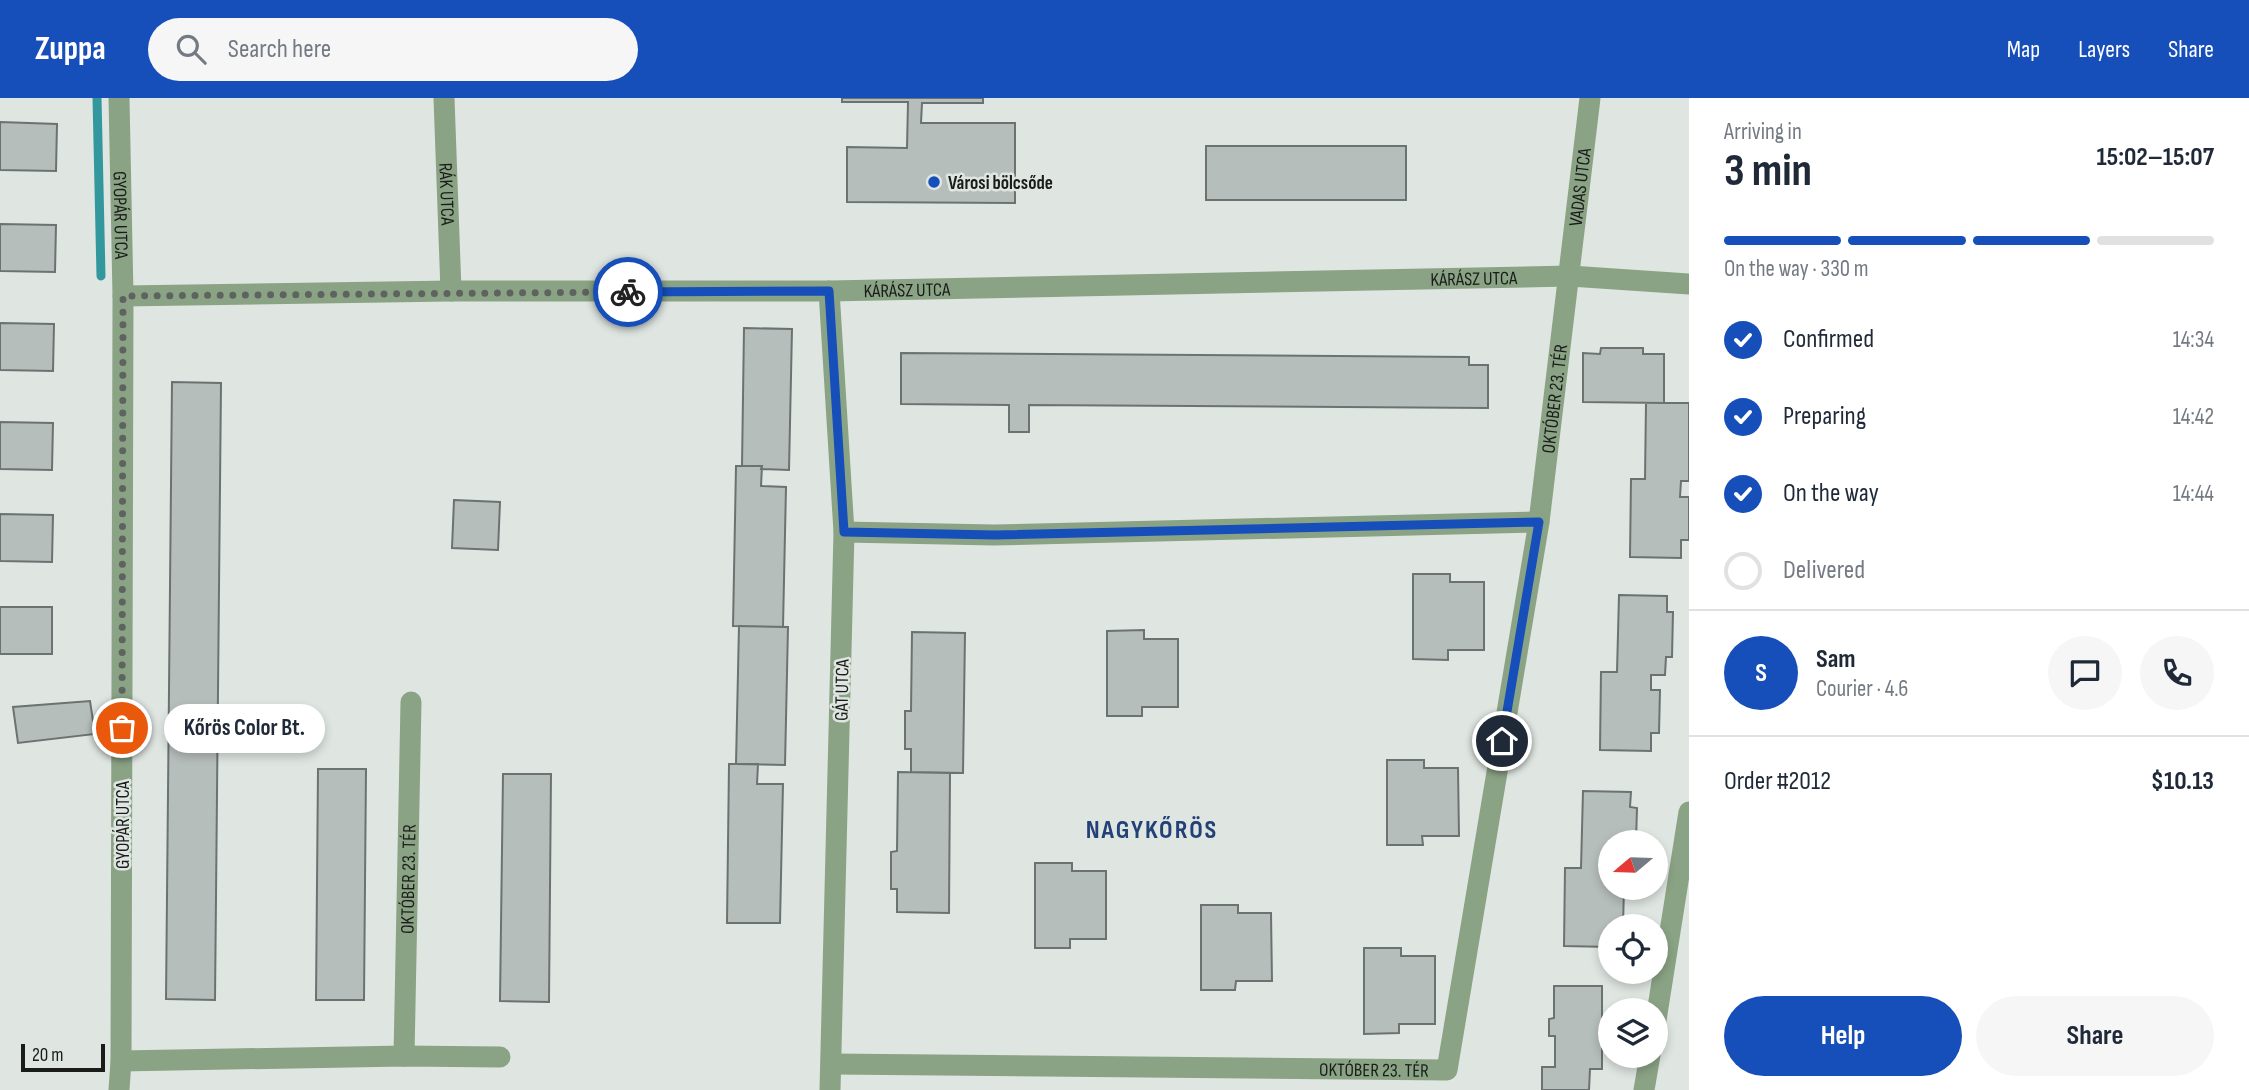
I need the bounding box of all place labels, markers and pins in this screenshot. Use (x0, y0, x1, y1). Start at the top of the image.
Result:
place label: Városi bölcsőde (948, 172, 1053, 195)
marker: Városi bölcsőde (926, 174, 942, 190)
pin (92, 698, 152, 758)
callout: Kőrös Color Bt. (164, 704, 325, 752)
pin (1472, 711, 1532, 771)

